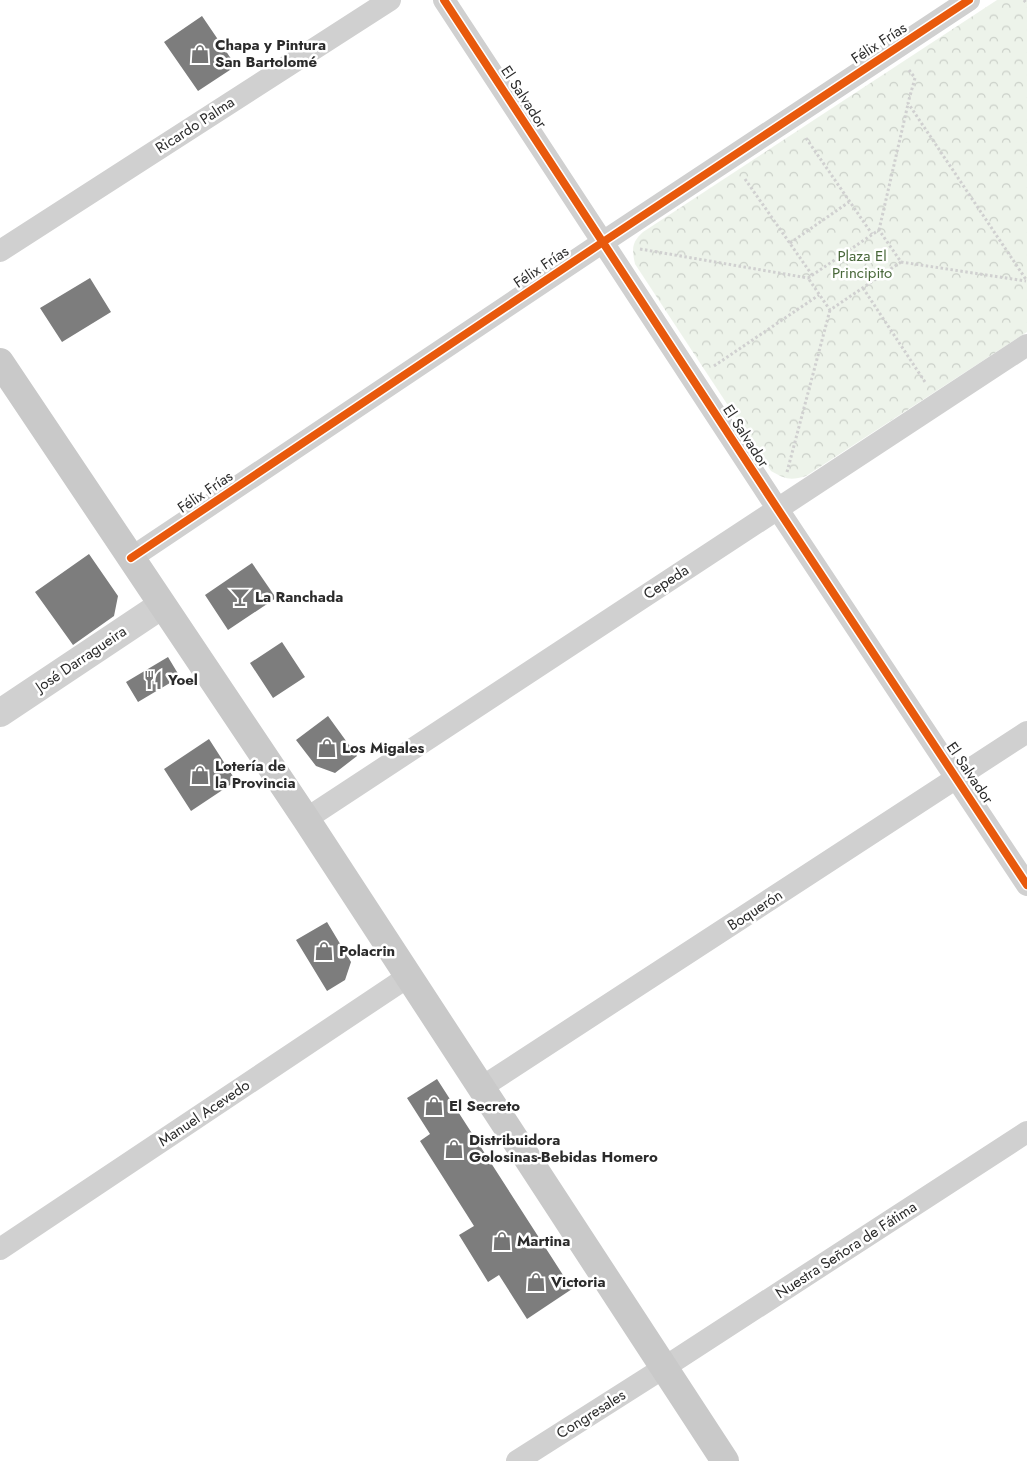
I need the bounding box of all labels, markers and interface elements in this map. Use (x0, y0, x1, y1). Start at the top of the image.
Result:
street label: Félix Frías (847, 17, 911, 69)
place label: Chapa y Pintura San Bartolomé (215, 34, 326, 73)
shop icon: Chapa y Pintura San Bartolomé (189, 43, 211, 65)
street label: El Salvador (495, 61, 553, 133)
street label: Ricardo Palma (151, 91, 239, 159)
street label: Félix Frías (509, 240, 573, 294)
park label: Plaza El Principito (832, 245, 892, 284)
street label: El Salvador (717, 400, 775, 472)
street label: Félix Frías (173, 465, 237, 519)
street label: Cepeda (639, 559, 693, 605)
bar icon: La Ranchada (229, 586, 251, 608)
place label: La Ranchada (255, 586, 343, 608)
street label: José Darragueira (29, 620, 131, 699)
restaurant icon: Yoel (142, 669, 164, 691)
place label: Yoel (167, 669, 198, 691)
shop icon: Los Migales (316, 737, 338, 759)
place label: Los Migales (342, 737, 424, 759)
street label: El Salvador (941, 738, 999, 809)
place label: Lotería de la Provincia (215, 755, 296, 794)
shop icon: Lotería de la Provincia (189, 764, 211, 786)
street label: Boquerón (723, 884, 787, 936)
shop icon: Polacrin (313, 940, 335, 962)
place label: Polacrin (339, 940, 395, 962)
street label: Manuel Acevedo (154, 1074, 254, 1152)
shop icon: El Secreto (423, 1095, 445, 1117)
place label: El Secreto (449, 1095, 520, 1117)
place label: Distribuidora Golosinas-Bebidas Homero (469, 1129, 658, 1168)
shop icon: Distribuidora Golosinas-Bebidas Homero (443, 1138, 465, 1160)
street label: Nuestra Señora de Fátima (771, 1196, 921, 1304)
shop icon: Martina (491, 1230, 513, 1252)
place label: Martina (517, 1230, 570, 1252)
shop icon: Victoria (525, 1271, 547, 1293)
place label: Victoria (550, 1271, 606, 1293)
street label: Congresales (552, 1384, 630, 1444)

